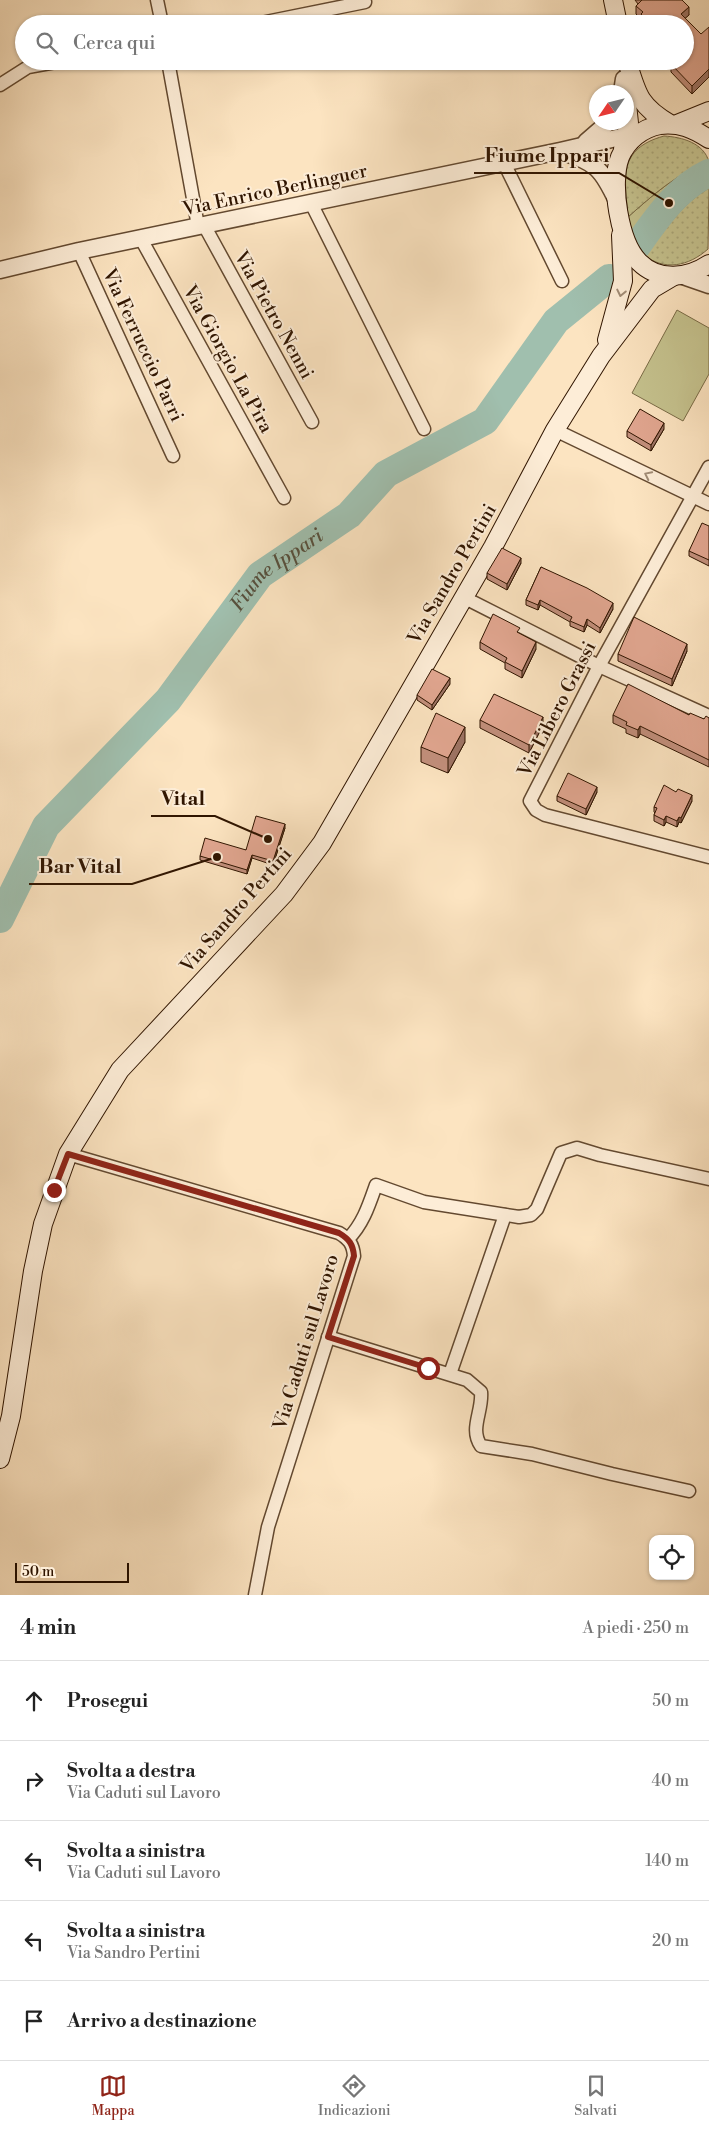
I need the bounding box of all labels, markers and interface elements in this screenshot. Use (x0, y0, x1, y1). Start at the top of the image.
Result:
search box (15, 15, 694, 70)
icon: search (33, 29, 61, 57)
text: Cerca qui (73, 31, 156, 55)
north arrow (589, 85, 634, 130)
callout: Fiume Ippari (474, 138, 619, 173)
text: Fiume Ippari (484, 144, 610, 169)
street label: Via Enrico Berlinguer (179, 159, 370, 222)
street label: Via Pietro Nenni (228, 246, 319, 383)
street label: Via Ferruccio Parri (97, 264, 189, 425)
street label: Via Giorgio La Pira (177, 280, 279, 437)
one-way arrow (616, 289, 626, 297)
one-way arrow (644, 471, 653, 481)
street label: Via Sandro Pertini (402, 499, 502, 649)
water label: Fiume Ippari (225, 523, 329, 617)
street label: Via Libero Grassi (512, 637, 601, 782)
callout: Vital (151, 781, 215, 816)
text: Vital (160, 787, 205, 812)
street label: Via Sandro Pertini (174, 842, 297, 978)
callout: Bar Vital (29, 849, 132, 884)
text: Bar Vital (38, 855, 122, 880)
route end (43, 1179, 66, 1202)
street label: Via Caduti sul Lavoro (268, 1251, 344, 1434)
route start (417, 1357, 440, 1380)
map controls (649, 1535, 694, 1580)
button: locate (649, 1535, 694, 1580)
scale bar (15, 1560, 129, 1583)
text: 50 m (22, 1563, 54, 1581)
text: 4 min (20, 1615, 76, 1641)
text: A piedi · 250 m (583, 1618, 689, 1638)
icon: ahead (20, 1687, 48, 1715)
text: Prosegui (67, 1689, 148, 1713)
text: 50 m (652, 1691, 689, 1711)
text: Svolta a destra (67, 1759, 195, 1783)
icon: right (20, 1767, 48, 1795)
text: 40 m (652, 1771, 689, 1791)
text: Via Caduti sul Lavoro (67, 1783, 221, 1803)
text: Svolta a sinistra (67, 1839, 205, 1863)
icon: left (20, 1847, 48, 1875)
text: 140 m (645, 1851, 689, 1871)
text: Via Caduti sul Lavoro (67, 1863, 221, 1883)
text: Svolta a sinistra (67, 1919, 205, 1943)
icon: left (20, 1927, 48, 1955)
text: 20 m (652, 1931, 689, 1951)
text: Via Sandro Pertini (67, 1943, 200, 1963)
icon: arrive (20, 2007, 48, 2035)
text: Arrivo a destinazione (67, 2009, 257, 2033)
tab: Mappa (92, 2072, 135, 2120)
tab: Indicazioni (318, 2072, 391, 2120)
tab: Salvati (574, 2072, 617, 2120)

